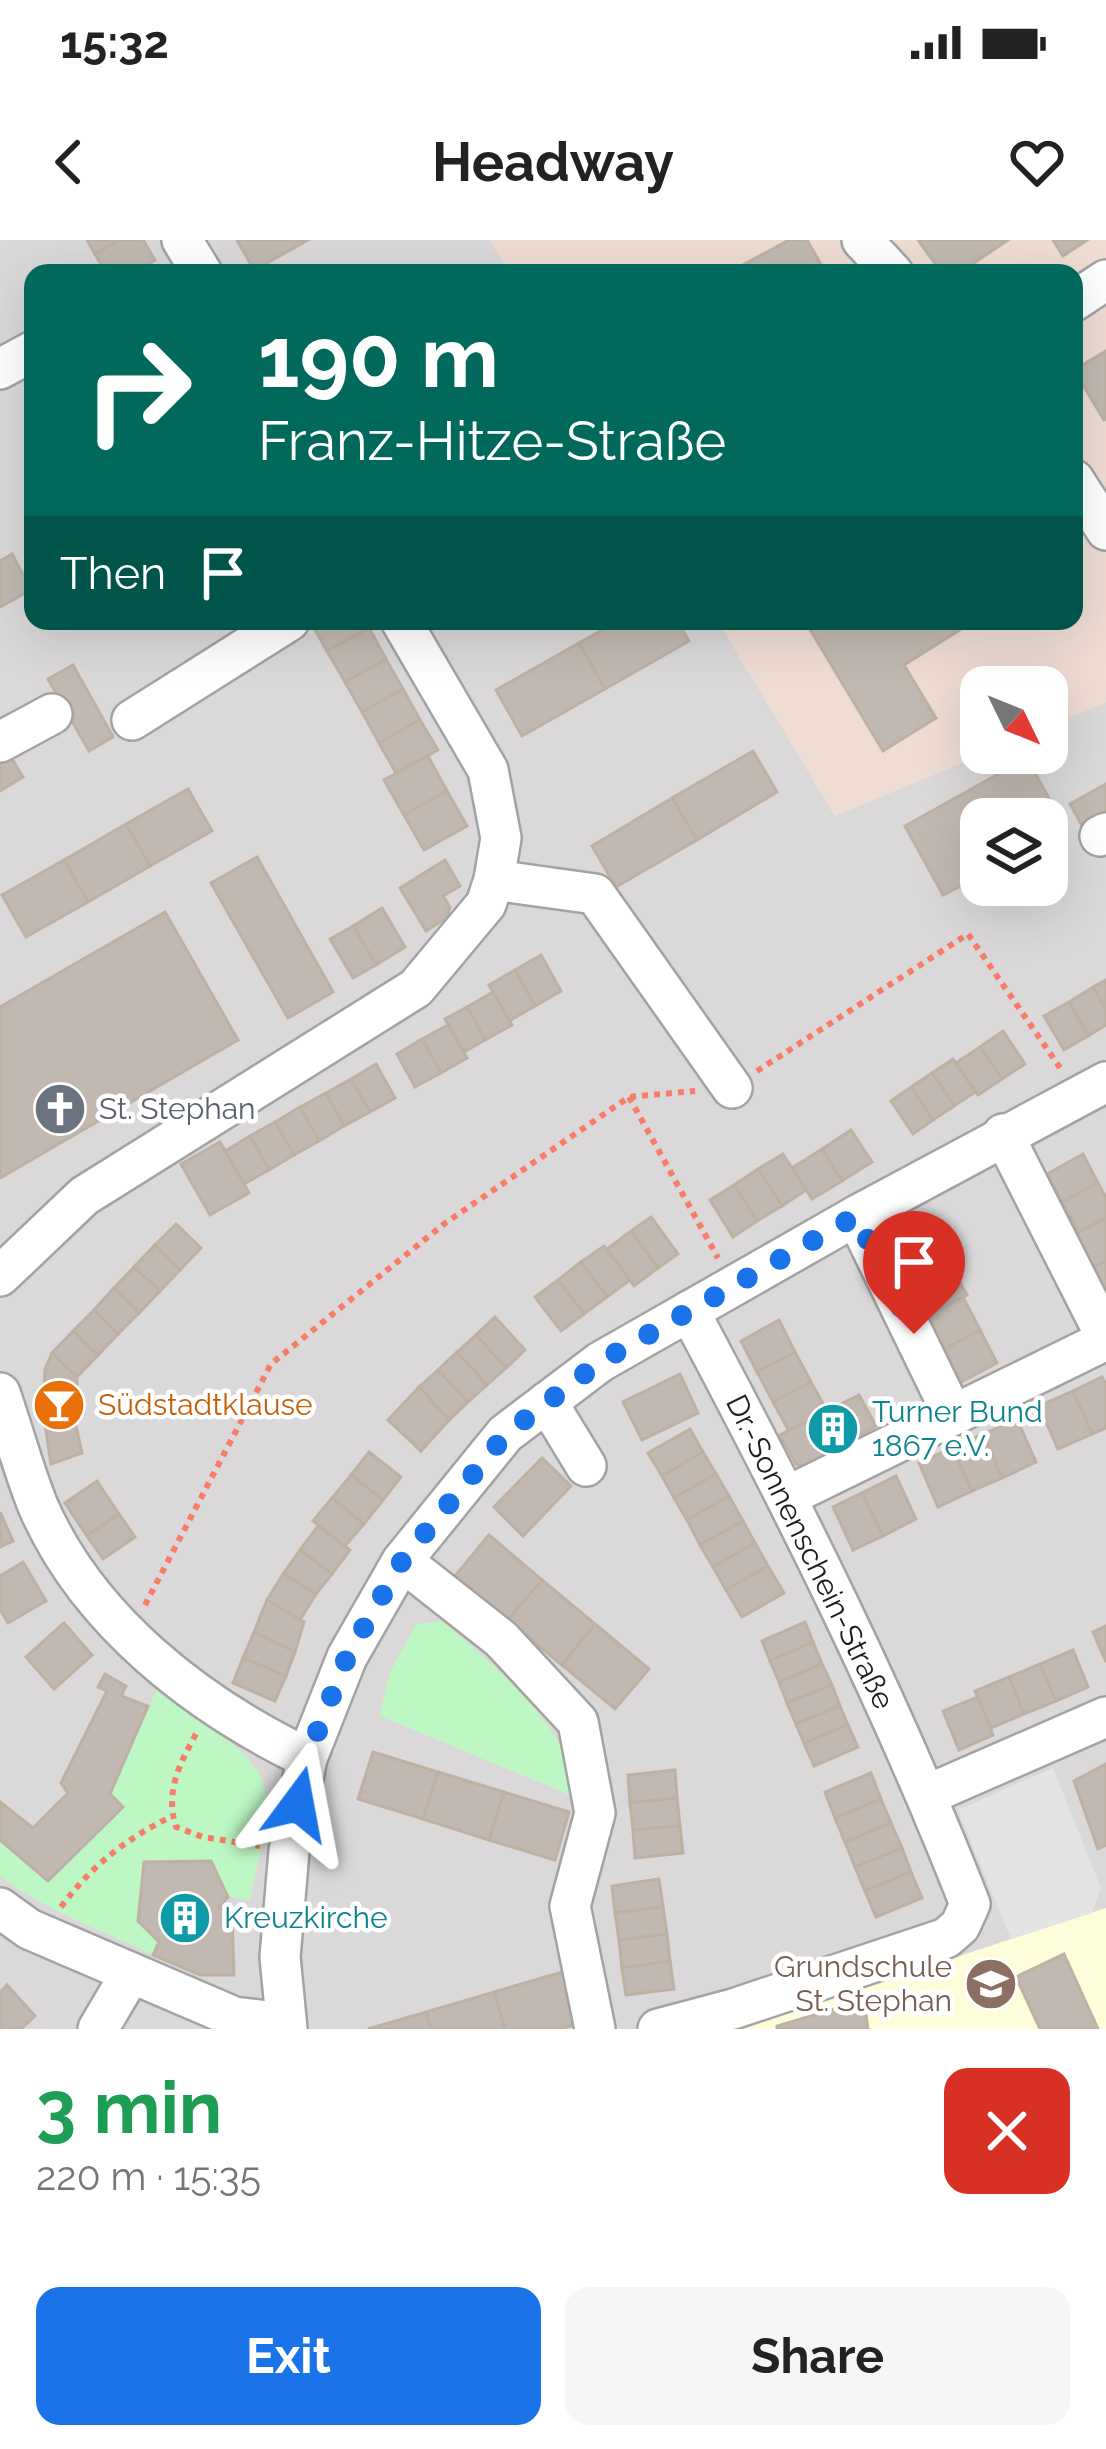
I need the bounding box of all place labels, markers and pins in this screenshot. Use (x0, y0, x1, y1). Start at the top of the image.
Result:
church icon: St. Stephan (32, 1081, 88, 1137)
place label: St. Stephan (99, 1091, 256, 1126)
pin (863, 1211, 965, 1334)
bar icon: Südstadtklause (31, 1377, 87, 1433)
place label: Südstadtklause (98, 1387, 313, 1422)
place label: Turner Bund 1867 e.V. (872, 1394, 1043, 1463)
building icon: Turner Bund 1867 e.V. (805, 1401, 861, 1457)
building icon: Kreuzkirche (157, 1890, 213, 1946)
place label: Kreuzkirche (224, 1900, 388, 1935)
place label: Grundschule St. Stephan (774, 1949, 952, 2018)
school or university icon: Grundschule St. Stephan (963, 1956, 1019, 2012)

